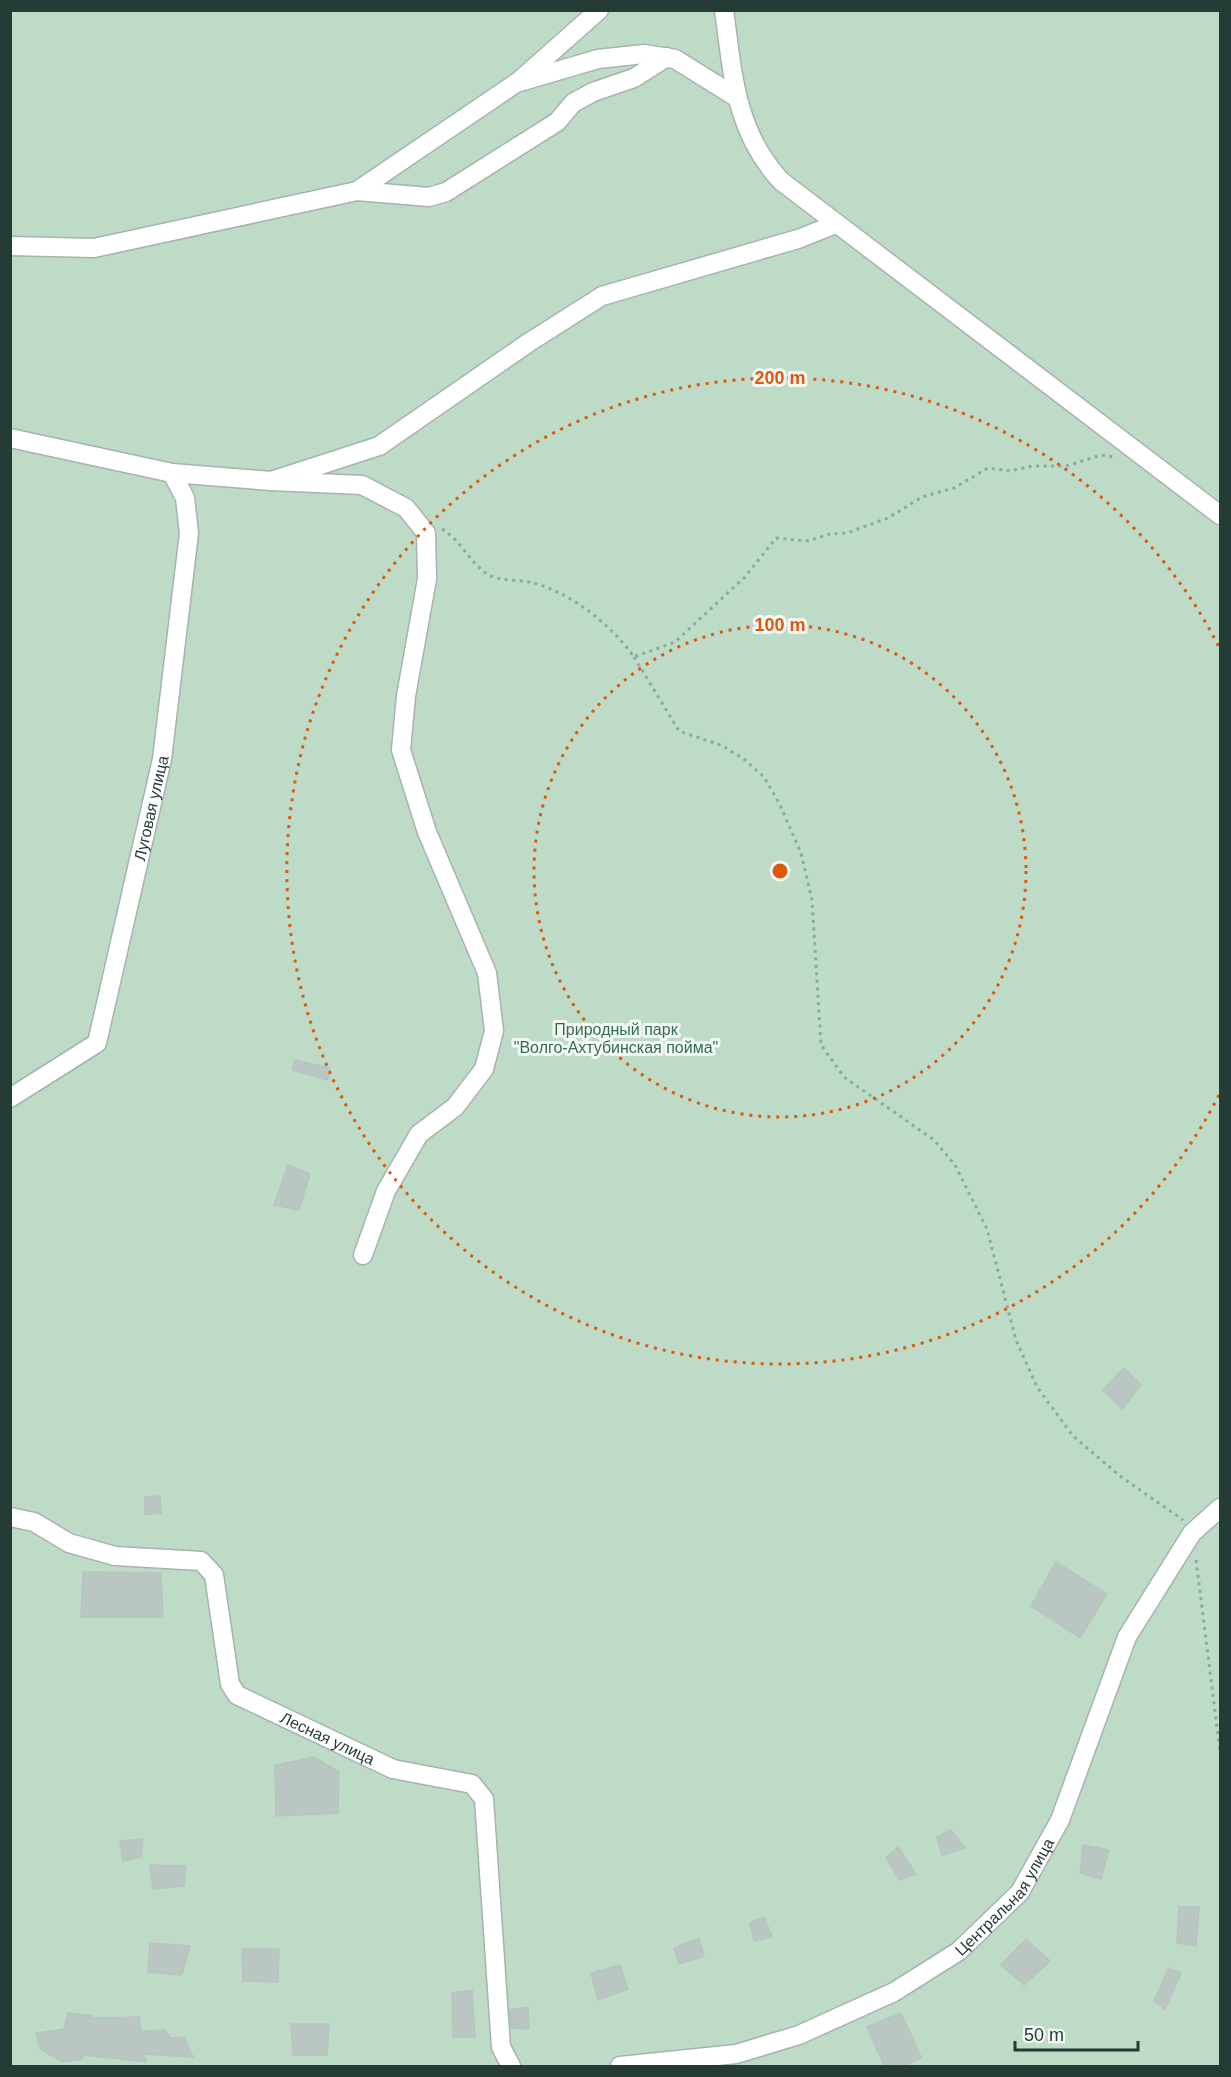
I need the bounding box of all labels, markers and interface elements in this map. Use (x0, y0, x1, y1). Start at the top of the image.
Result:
text: 200 m (754, 368, 806, 388)
text: 100 m (754, 615, 806, 635)
street label: Луговая улица (131, 754, 171, 862)
centre of rings (770, 861, 790, 881)
park label: Природный парк "Волго-Ахтубинская пойма" (514, 1021, 718, 1056)
street label: Лесная улица (278, 1708, 378, 1768)
street label: Центральная улица (952, 1835, 1057, 1959)
scale bar (1015, 2014, 1138, 2052)
text: 50 m (1024, 2025, 1064, 2045)

